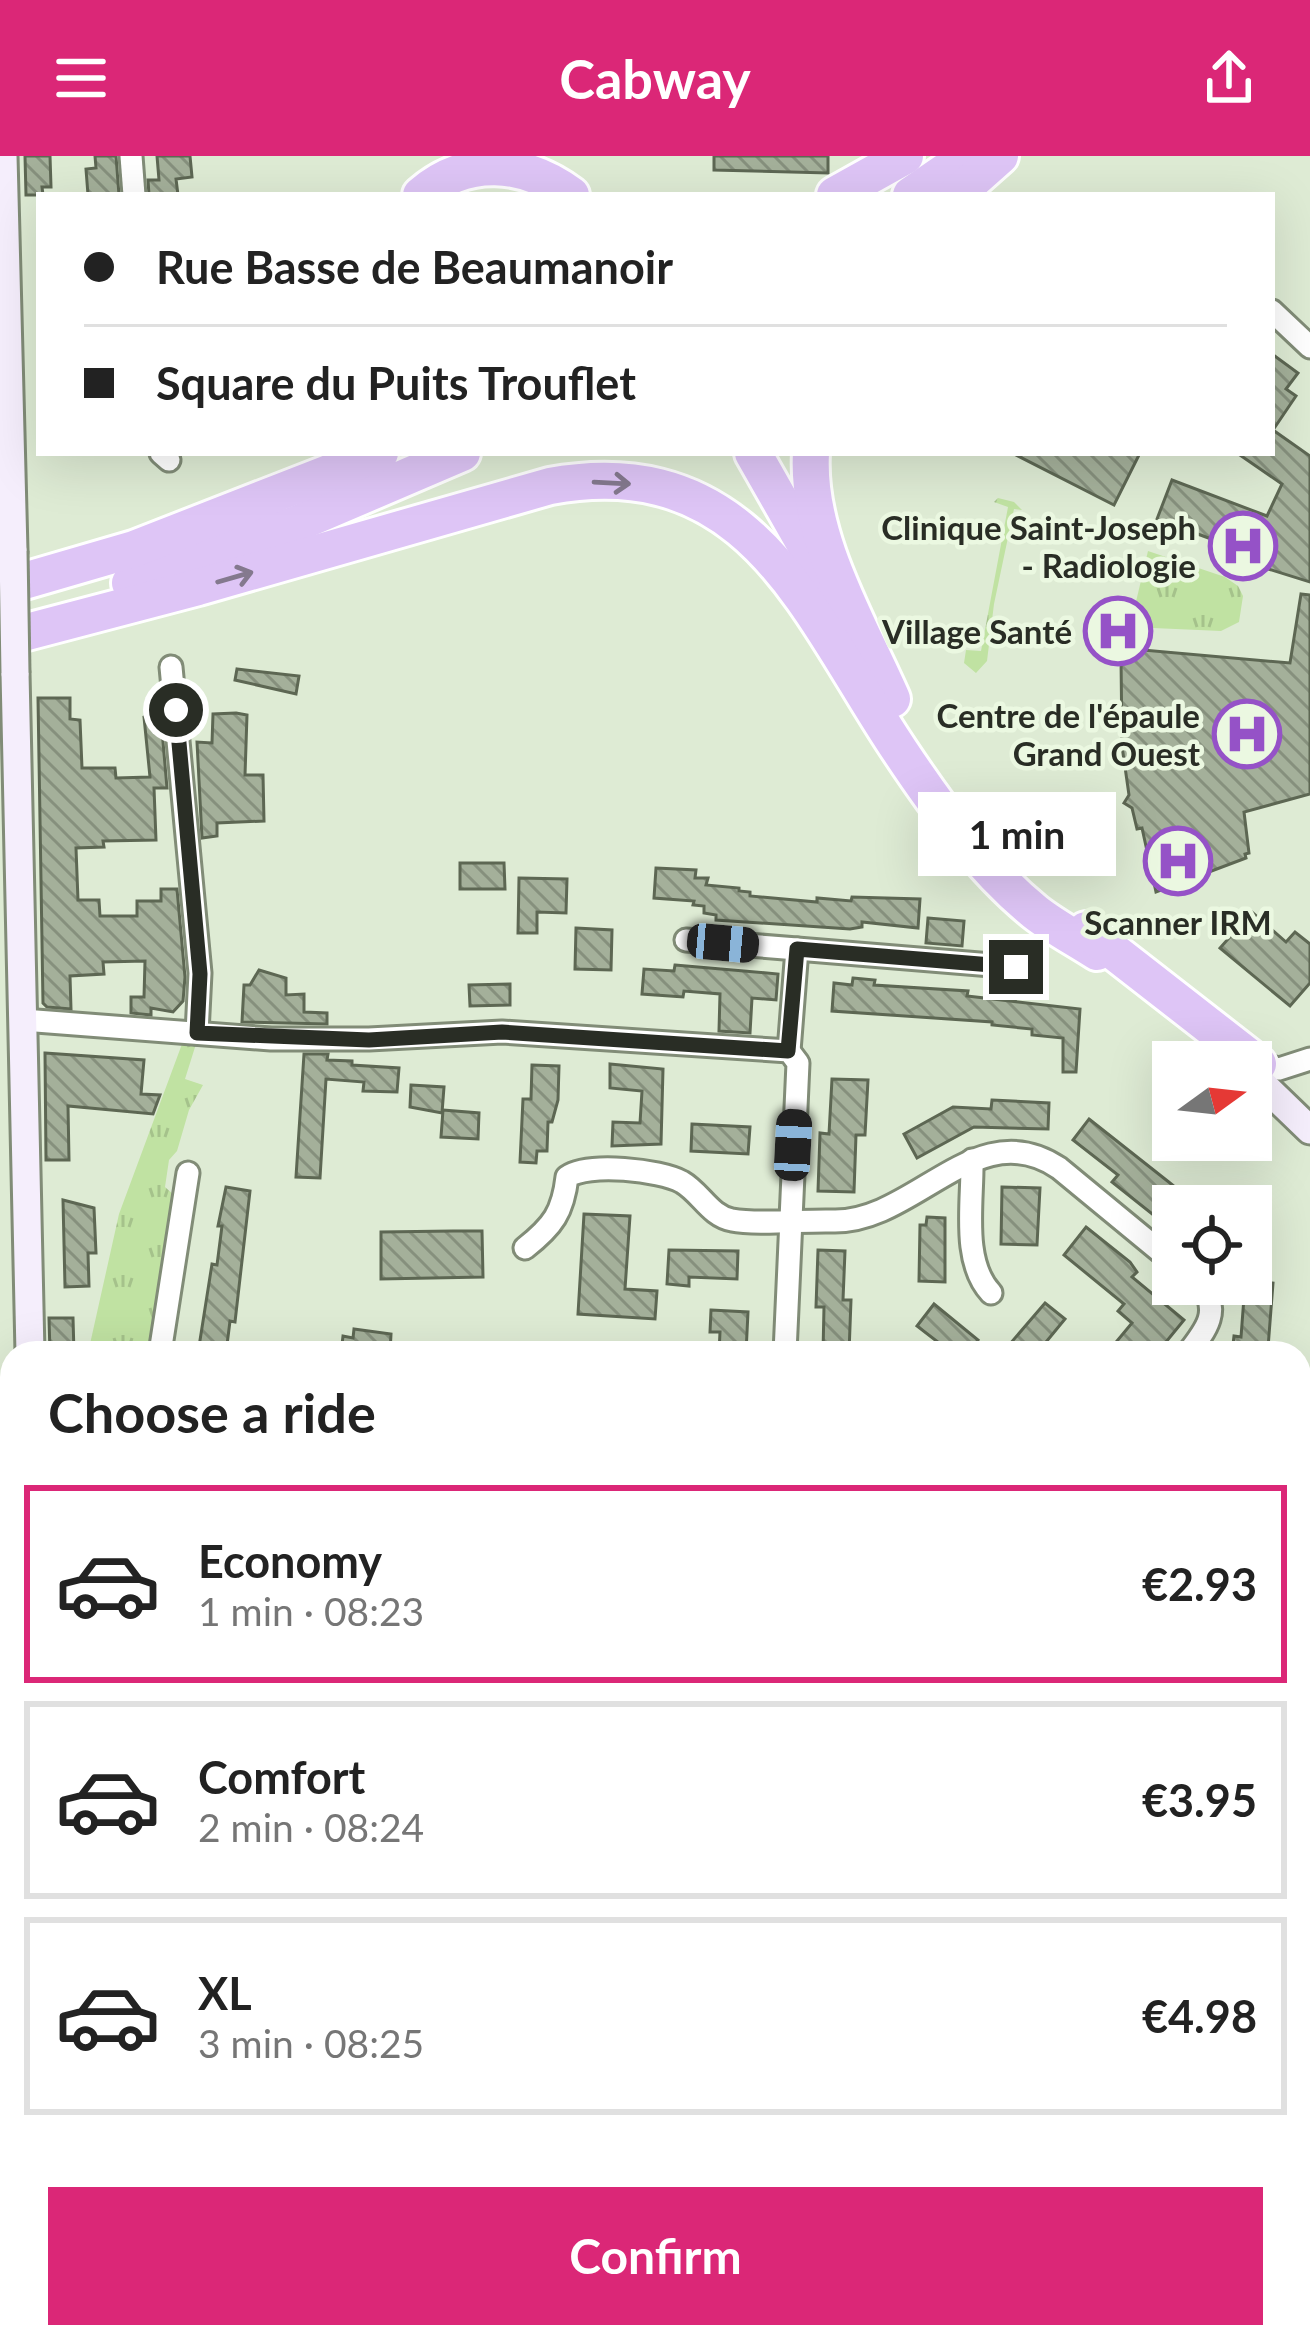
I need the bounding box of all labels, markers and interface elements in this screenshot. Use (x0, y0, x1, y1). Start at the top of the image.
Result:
icon: menu (48, 45, 114, 111)
icon: share (1196, 45, 1262, 111)
text: Cabway (559, 46, 751, 111)
text: Rue Basse de Beaumanoir (156, 240, 673, 294)
text: Square du Puits Trouflet (156, 356, 636, 410)
one-way arrow (592, 472, 631, 495)
place label: Clinique Saint-Joseph - Radiologie (881, 507, 1196, 585)
hospital icon: Clinique Saint-Joseph - Radiologie (1208, 511, 1278, 581)
one-way arrow (215, 564, 253, 586)
hospital icon: Village Santé (1083, 596, 1153, 666)
place label: Village Santé (881, 611, 1072, 651)
route start (149, 683, 203, 737)
place label: Centre de l'épaule Grand Ouest (936, 695, 1201, 773)
hospital icon: Centre de l'épaule Grand Ouest (1212, 699, 1282, 769)
callout: 1 min (917, 793, 1115, 877)
text: 1 min (969, 811, 1065, 857)
hospital icon: Scanner IRM (1143, 826, 1213, 896)
place label: Scanner IRM (1084, 902, 1272, 942)
car (686, 922, 760, 964)
route end (989, 940, 1043, 994)
north arrow (1152, 1041, 1272, 1161)
map controls (1152, 1041, 1272, 1305)
car (773, 1108, 813, 1182)
button: locate (1152, 1185, 1272, 1305)
text: Choose a ride (48, 1380, 376, 1445)
icon: car (54, 1530, 162, 1638)
text: Economy (198, 1534, 382, 1588)
text: €2.93 (1142, 1557, 1257, 1611)
text: 1 min · 08:23 (198, 1588, 424, 1634)
icon: car (54, 1746, 162, 1854)
text: Comfort (198, 1750, 365, 1804)
text: €3.95 (1142, 1773, 1257, 1827)
text: 2 min · 08:24 (198, 1804, 424, 1850)
icon: car (54, 1962, 162, 2070)
text: XL (198, 1966, 252, 2020)
text: €4.98 (1142, 1989, 1257, 2043)
text: 3 min · 08:25 (198, 2020, 424, 2066)
button: Confirm (48, 2187, 1263, 2325)

